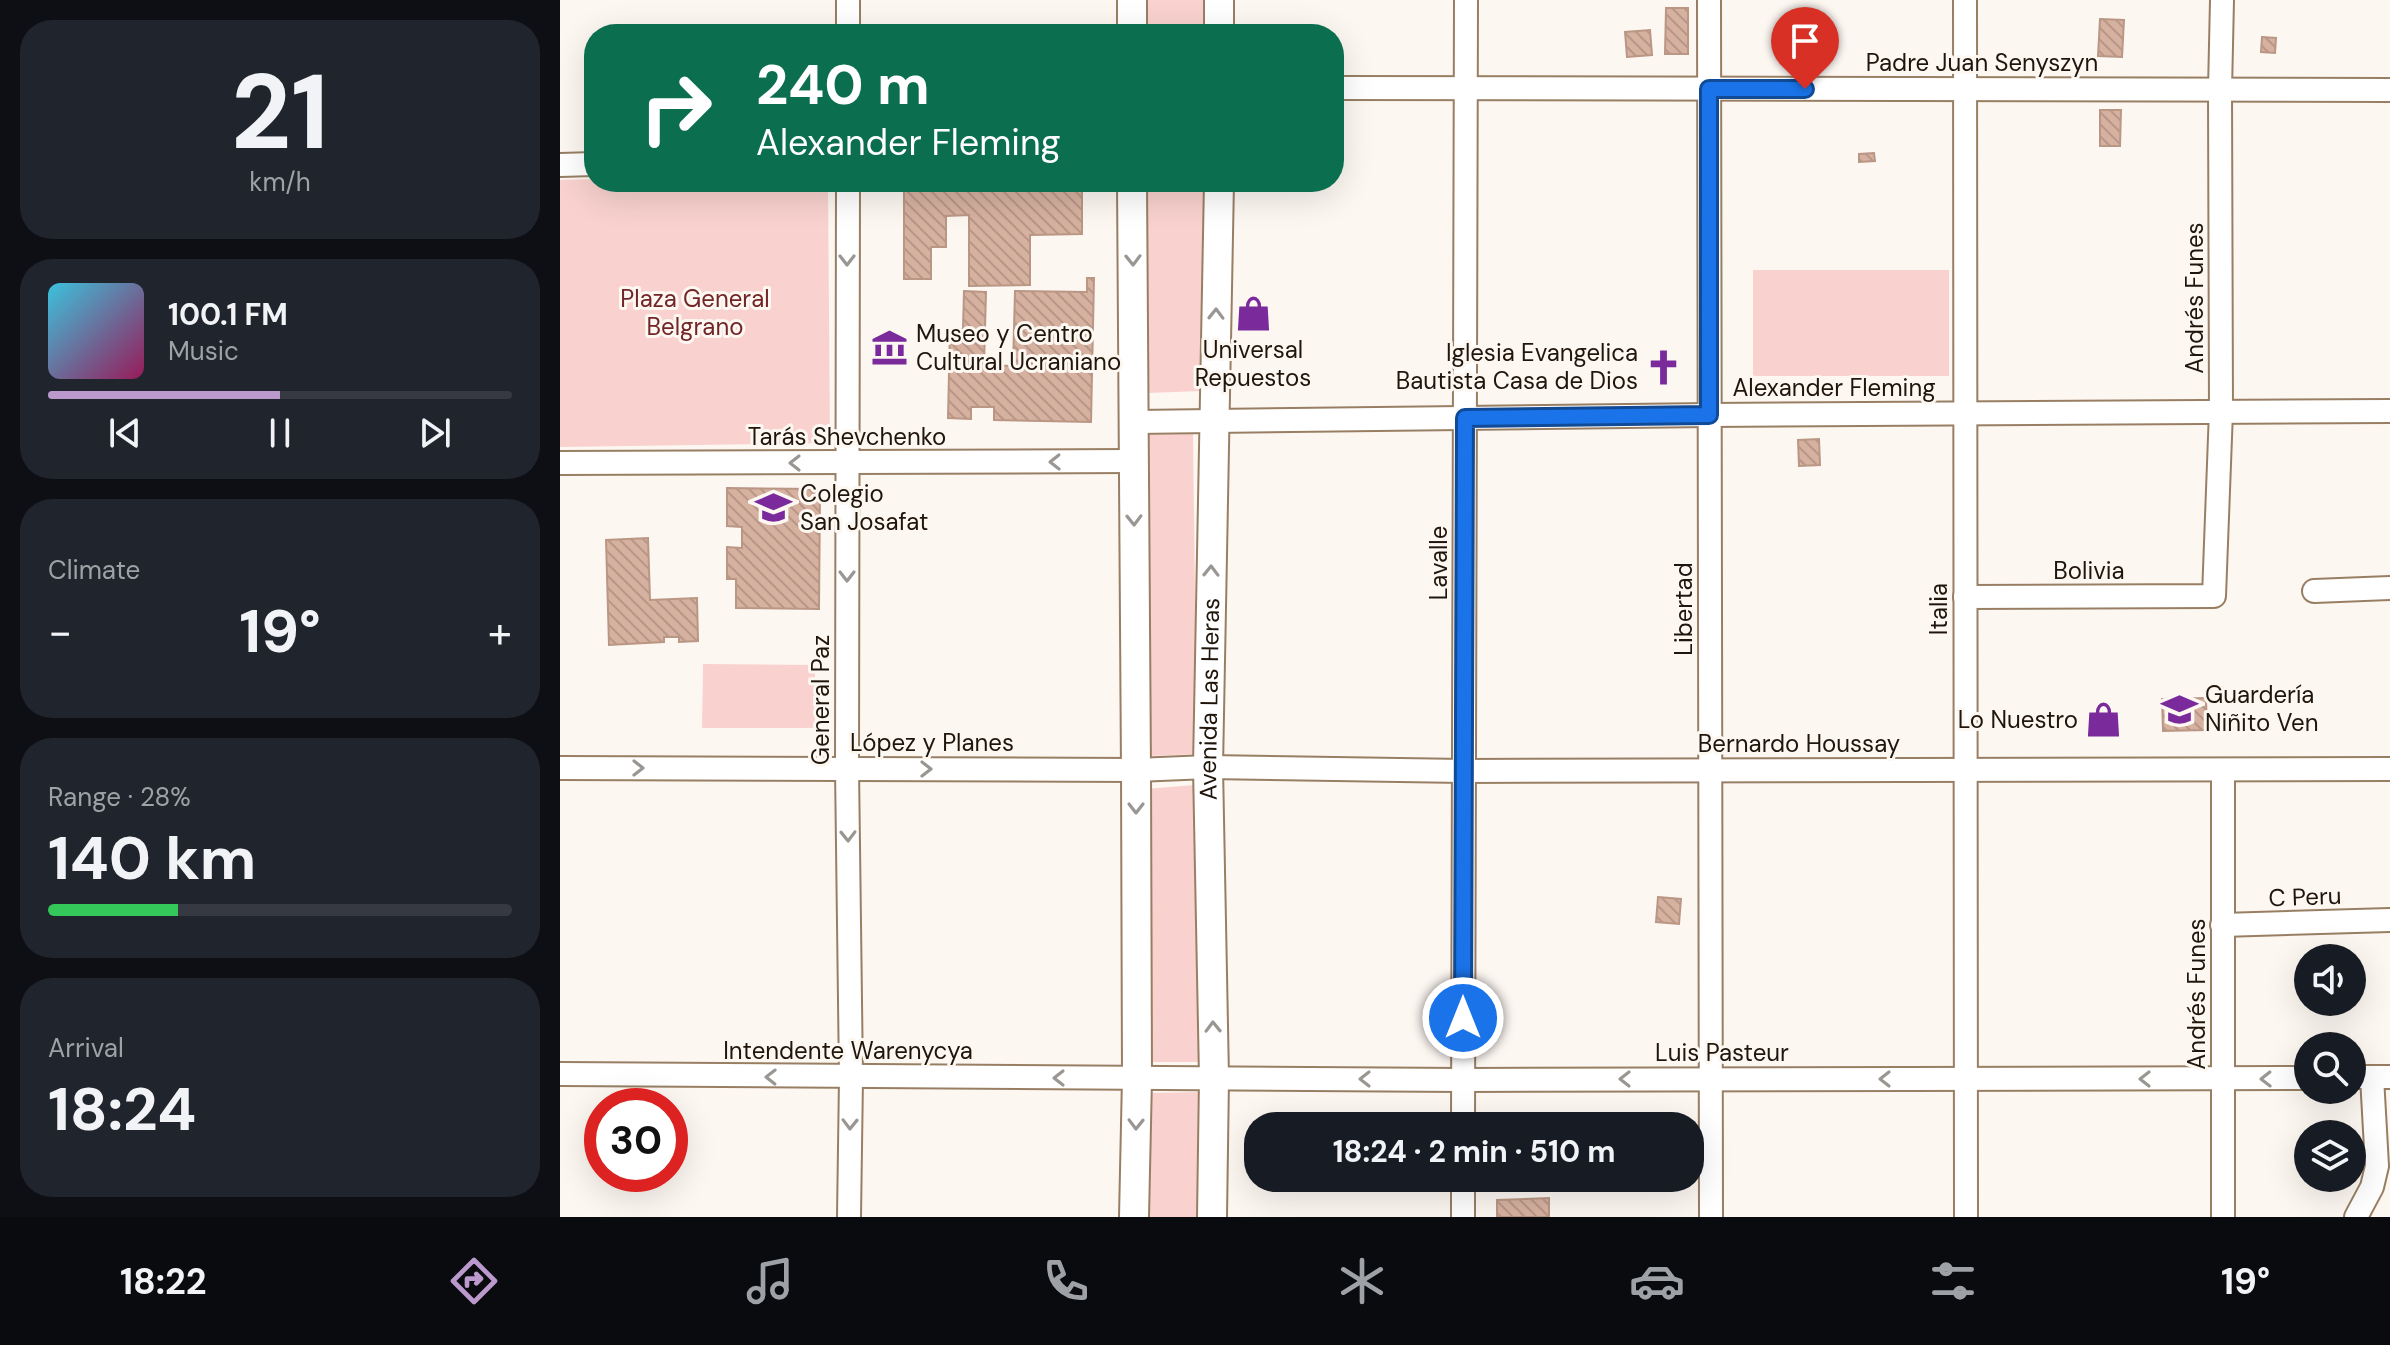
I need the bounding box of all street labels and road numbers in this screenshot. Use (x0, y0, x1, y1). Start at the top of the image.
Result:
street label: Padre Juan Senyszyn (1866, 47, 2098, 78)
street label: Andrés Funes (2179, 222, 2210, 374)
street label: Alexander Fleming (1732, 372, 1936, 403)
street label: Tarás Shevchenko (748, 421, 946, 452)
street label: Lavalle (1423, 526, 1454, 600)
street label: Bolivia (2053, 555, 2125, 586)
street label: Libertad (1668, 562, 1699, 656)
street label: Italia (1923, 583, 1954, 635)
street label: Avenida Las Heras (1192, 597, 1226, 801)
street label: General Paz (805, 635, 836, 765)
street label: López y Planes (850, 727, 1014, 758)
street label: Bernardo Houssay (1698, 728, 1900, 759)
street label: C Peru (2268, 880, 2342, 913)
street label: Andrés Funes (2181, 918, 2212, 1070)
street label: Intendente Warenycya (723, 1035, 973, 1066)
street label: Luis Pasteur (1655, 1037, 1789, 1068)

